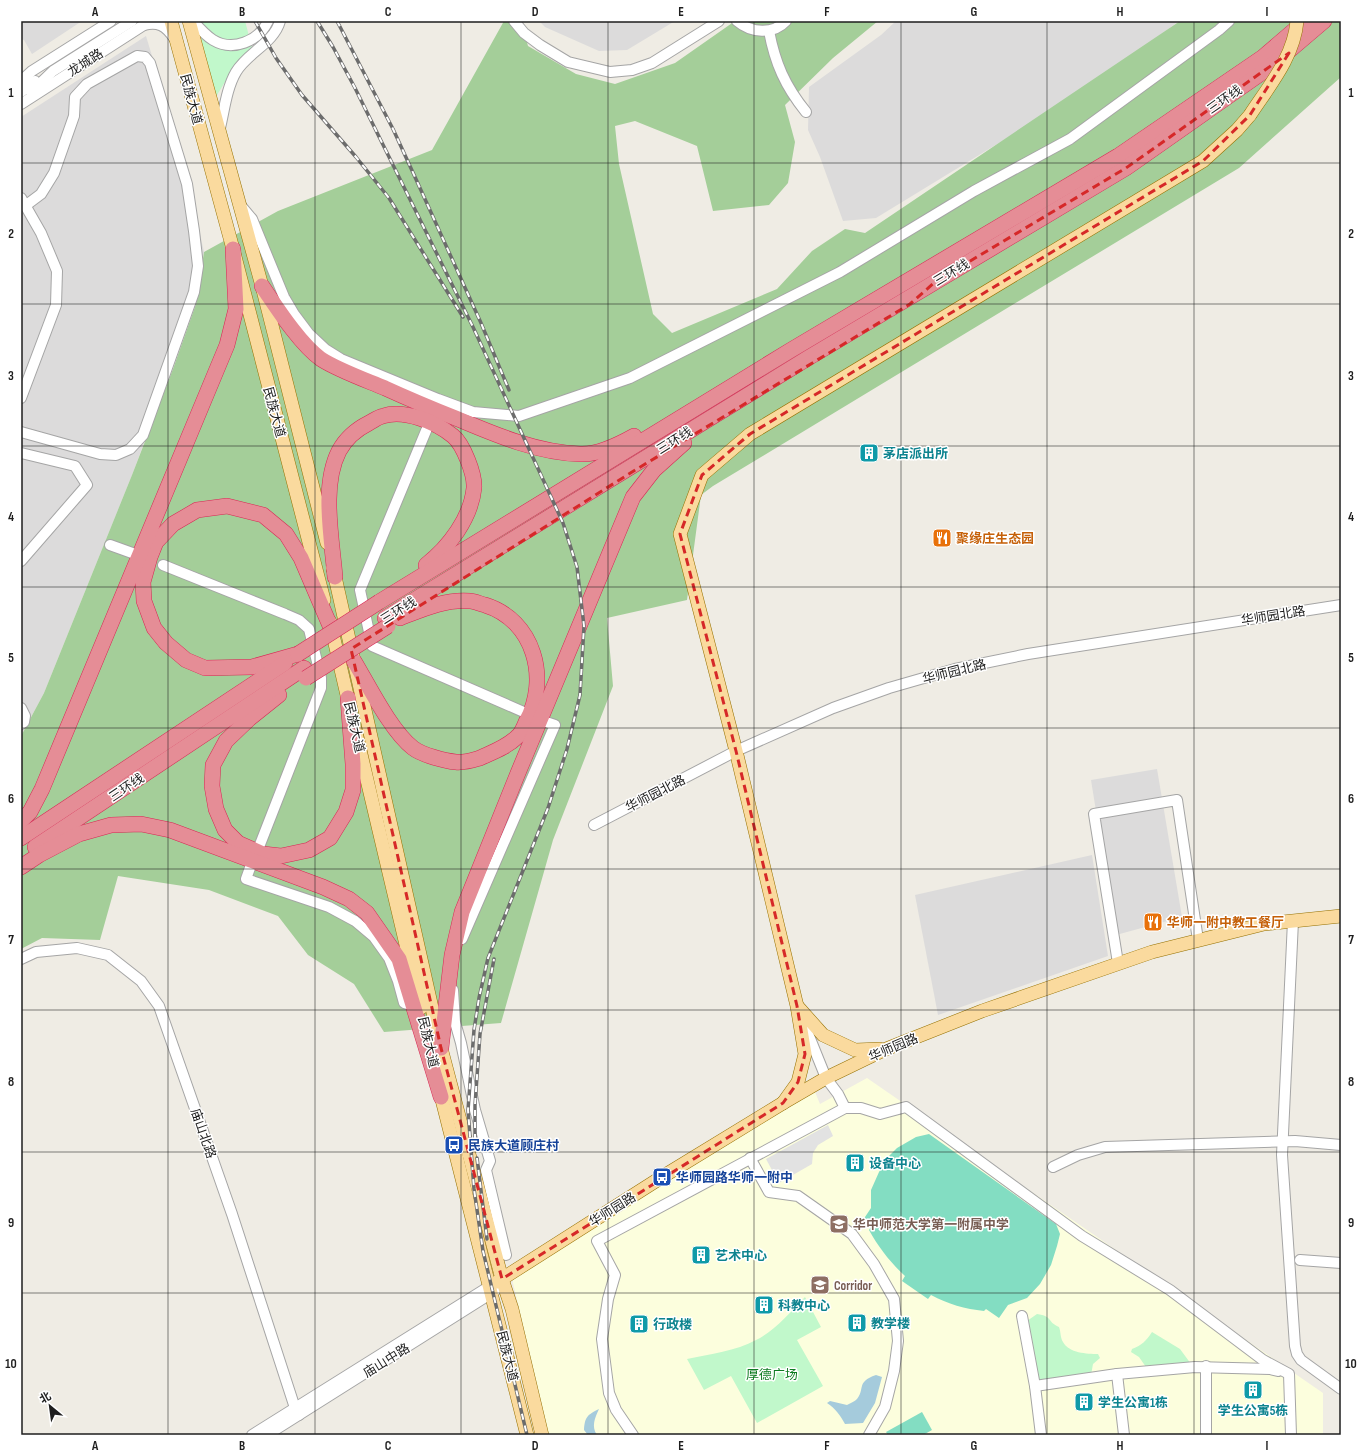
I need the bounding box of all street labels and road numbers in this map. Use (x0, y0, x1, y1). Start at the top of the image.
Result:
street label: 龙城路 (65, 46, 106, 80)
street label: 民族大道 (177, 72, 205, 126)
street label: 三环线 (1204, 82, 1245, 118)
street label: 三环线 (931, 256, 972, 290)
street label: 民族大道 (260, 385, 288, 439)
street label: 三环线 (654, 424, 695, 458)
street label: 三环线 (378, 594, 419, 628)
street label: 华师园北路 (1240, 603, 1307, 629)
street label: 华师园北路 (921, 656, 988, 688)
street label: 民族大道 (340, 700, 368, 754)
street label: 三环线 (106, 770, 147, 805)
street label: 华师园北路 (623, 772, 688, 816)
street label: 民族大道 (414, 1015, 442, 1069)
street label: 华师园路 (866, 1030, 920, 1065)
street label: 庙山北路 (187, 1106, 219, 1161)
street label: 华师园路 (586, 1189, 639, 1230)
street label: 民族大道 (493, 1329, 521, 1383)
street label: 庙山中路 (360, 1340, 413, 1381)

